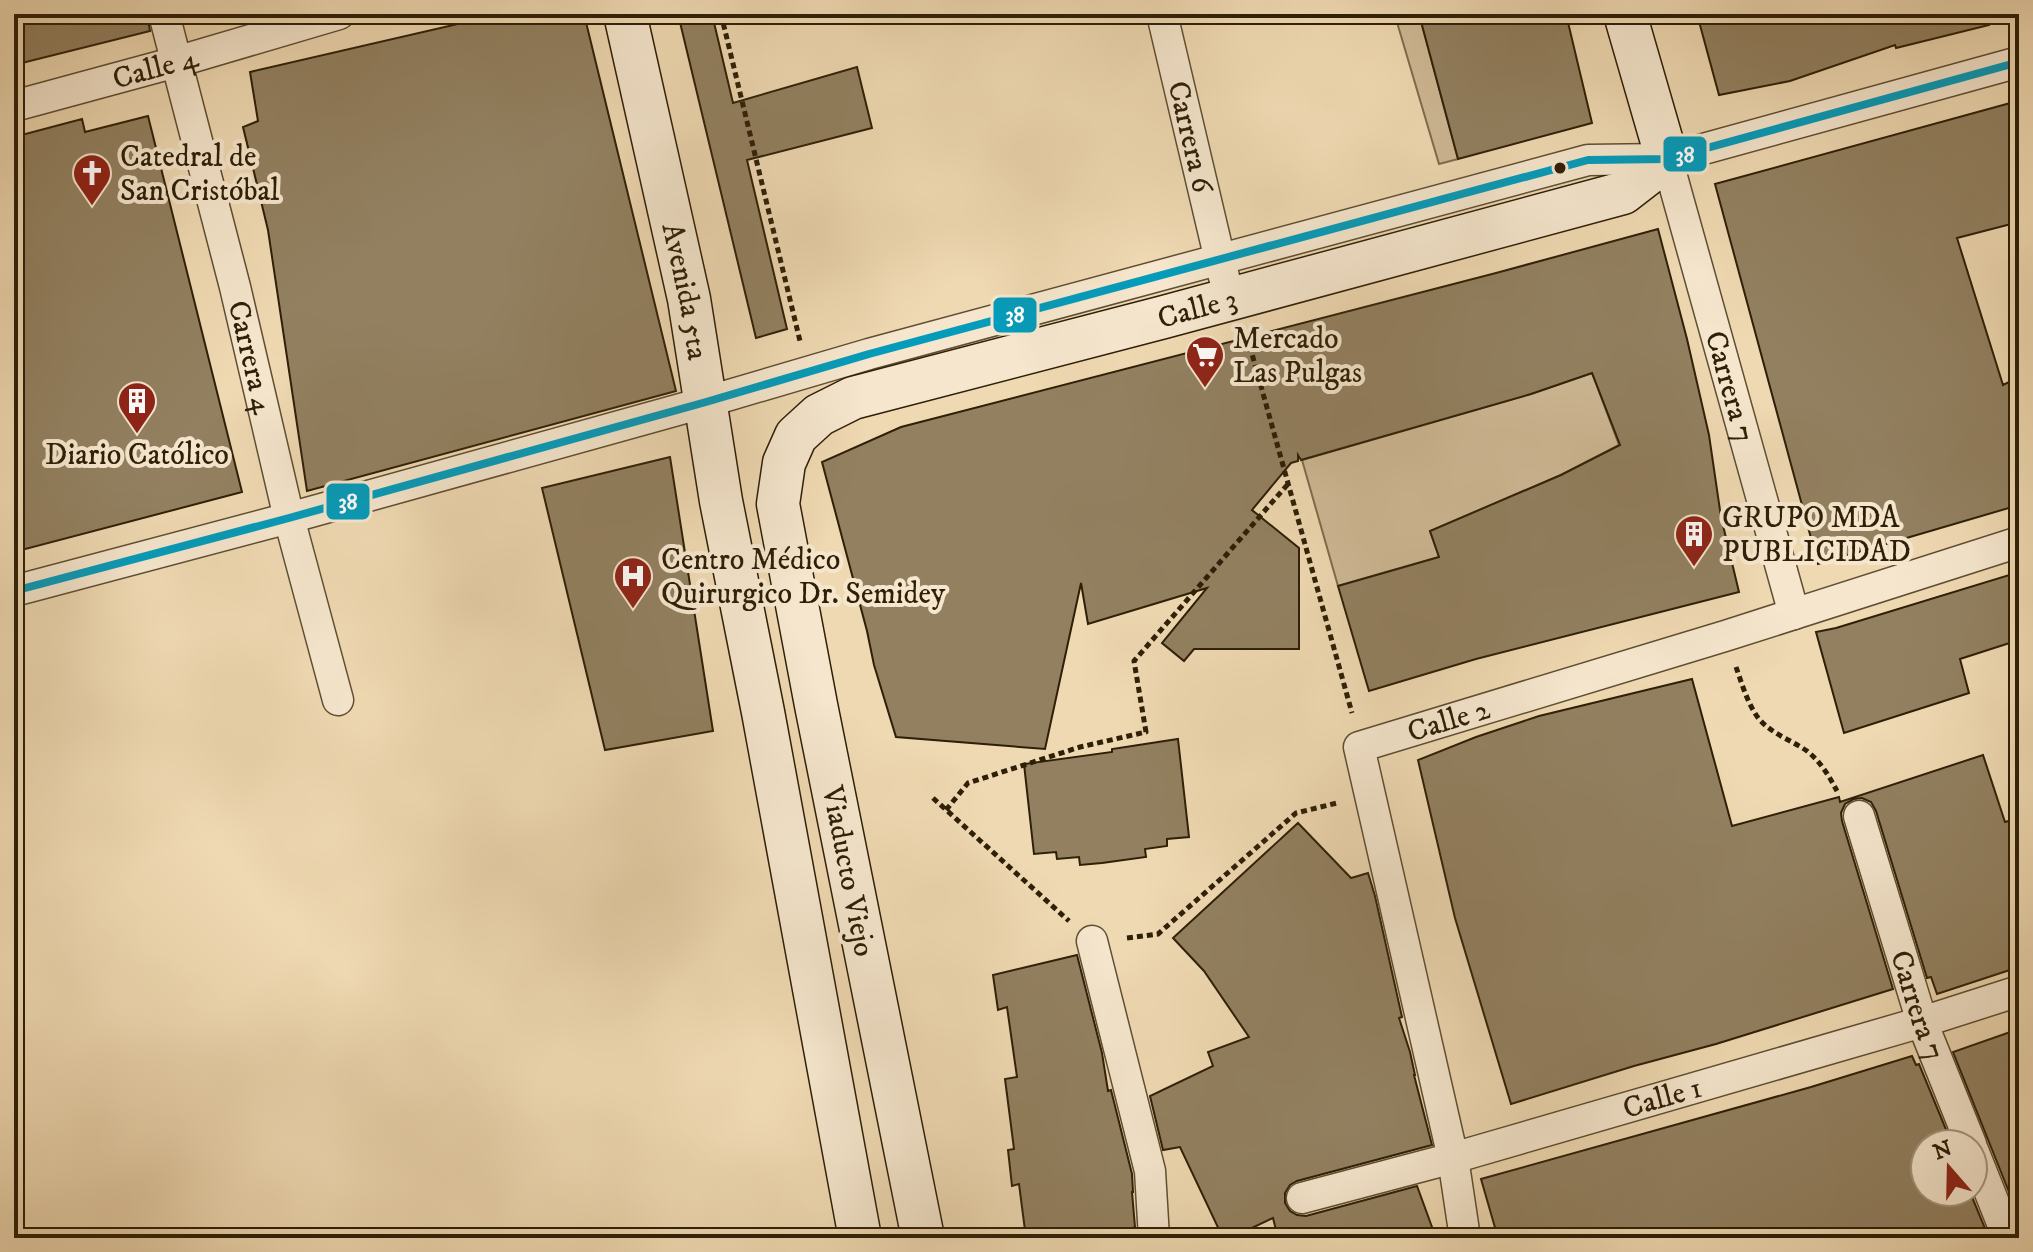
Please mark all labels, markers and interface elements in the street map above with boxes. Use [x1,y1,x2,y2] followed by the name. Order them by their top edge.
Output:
[109,39,203,98] street label: Calle 4
[1158,78,1221,198] street label: Carrera 6
[1662,135,1708,173] line badge: 38
[120,139,279,210] place label: Catedral de San Cristóbal
[1675,142,1695,169] text: 38
[71,152,113,207] church icon: Catedral de San Cristóbal
[1552,160,1568,176] unlabelled marker
[652,220,715,363] street label: Avenida 5ta
[1154,281,1241,338] street label: Calle 3
[992,296,1038,334] line badge: 38
[219,297,281,418] street label: Carrera 4
[1005,302,1025,329] text: 38
[1233,321,1362,392] place label: Mercado Las Pulgas
[1696,327,1762,446] street label: Carrera 7
[1184,334,1226,389] supermarket icon: Mercado Las Pulgas
[116,380,158,435] building icon: Diario Católico
[45,437,229,474] place label: Diario Católico
[325,482,371,521] line badge: 38
[338,489,358,516] text: 38
[1722,500,1911,571] place label: GRUPO MDA PUBLICIDAD
[1673,513,1715,568] building icon: GRUPO MDA PUBLICIDAD
[661,542,946,613] place label: Centro Médico Quirurgico Dr. Semidey
[612,555,654,610] hospital icon: Centro Médico Quirurgico Dr. Semidey
[1403,691,1495,751] street label: Calle 2
[813,782,882,960] street label: Viaducto Viejo
[1881,946,1952,1066] street label: Carrera 7
[1619,1070,1706,1128] street label: Calle 1
[1909,1128,1989,1208] north arrow
[1930,1135,1956,1166] text: N

